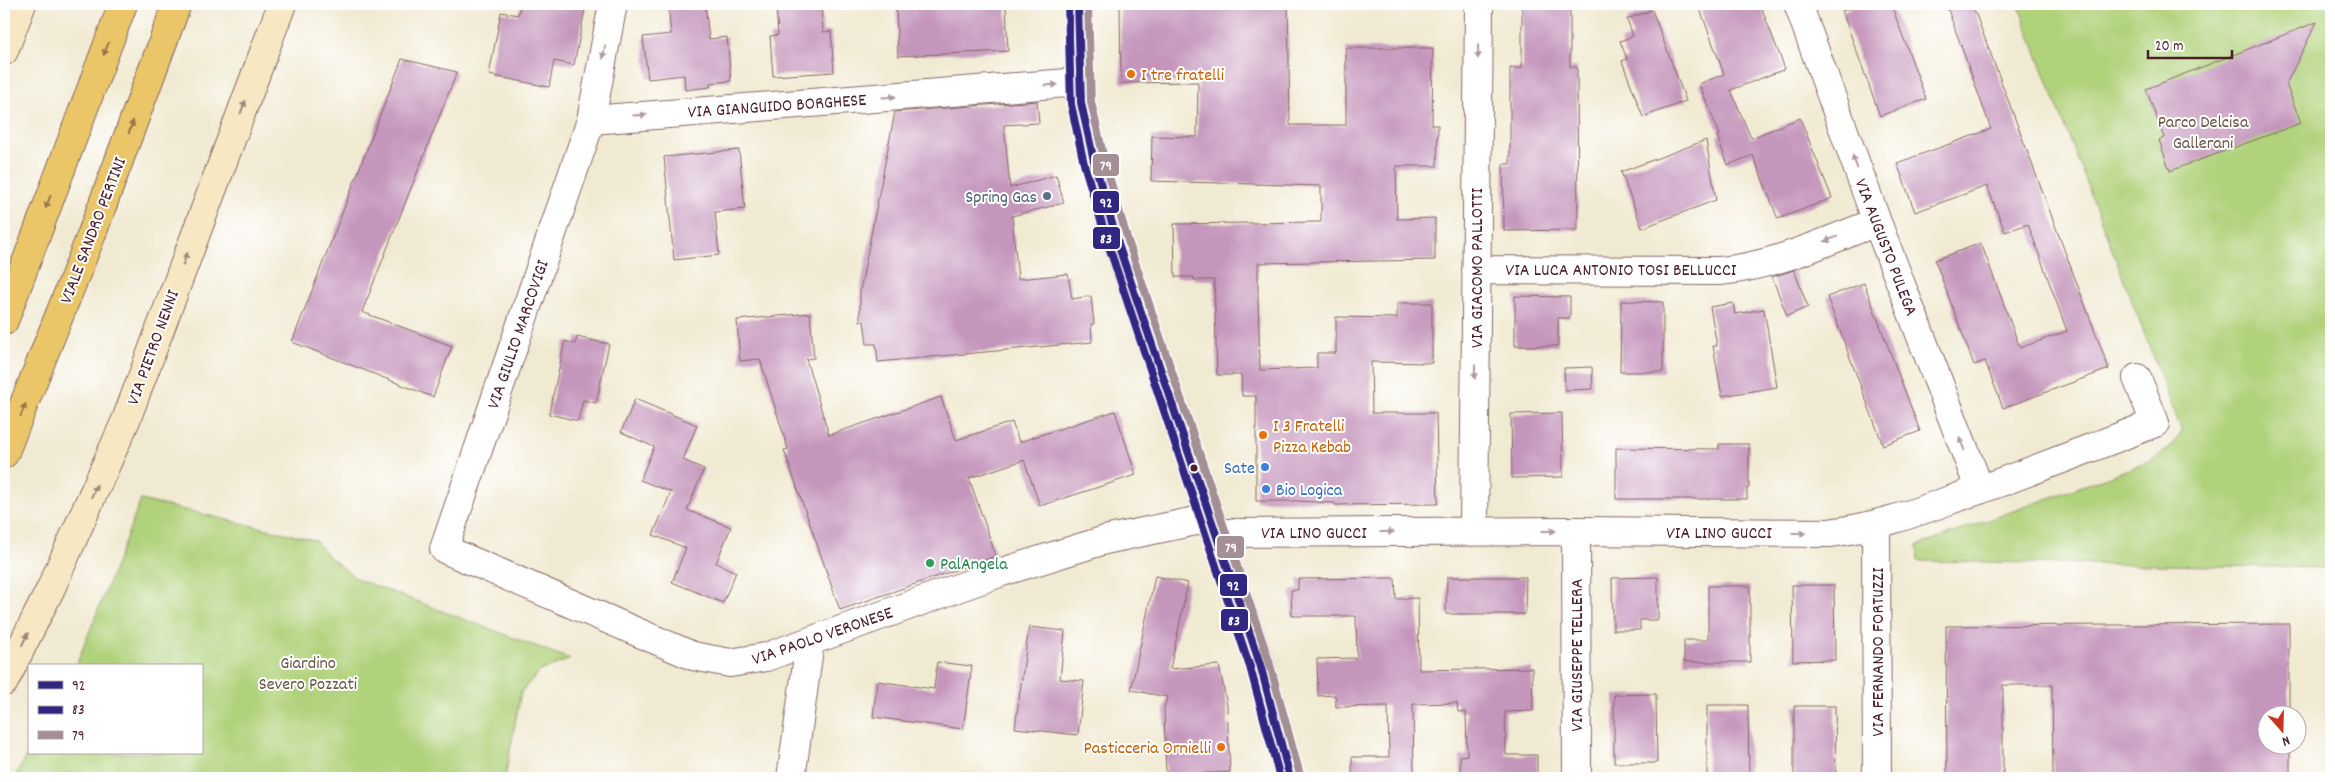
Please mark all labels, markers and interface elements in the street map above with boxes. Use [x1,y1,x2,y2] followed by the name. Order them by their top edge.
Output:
[2148,28,2231,60] scale bar
[2155,36,2183,58] text: 20 m
[101,42,109,57] one-way arrow
[599,44,607,60] one-way arrow
[1474,45,1482,61] one-way arrow
[1141,64,1224,89] place label: I tre fratelli
[1125,68,1137,80] marker: I tre fratelli
[1044,80,1060,88] one-way arrow
[687,89,867,126] street label: VIA GIANGUIDO BORGHESE
[882,92,898,100] one-way arrow
[239,99,247,114] one-way arrow
[632,111,648,119] one-way arrow
[2158,111,2249,157] park label: Parco Delcisa Gallerani
[127,119,135,134] one-way arrow
[1092,153,1120,177] line badge: 79
[55,154,134,308] street label: VIALE SANDRO PERTINI
[1851,154,1858,169] one-way arrow
[1100,157,1112,177] text: 79
[1847,176,1922,320] street label: VIA AUGUSTO PULEGA
[965,186,1037,211] place label: Spring Gas
[1466,188,1491,348] street label: VIA GIACOMO PALLOTTI
[1041,190,1053,202] marker: Spring Gas
[1092,190,1120,214] line badge: 92
[44,194,52,209] one-way arrow
[1100,194,1112,214] text: 92
[1092,226,1121,250] line badge: 83
[1100,230,1112,250] text: 83
[1824,236,1839,243] one-way arrow
[182,252,190,266] one-way arrow
[482,257,557,413] street label: VIA GIULIO MARCOVIGI
[1506,259,1737,284] street label: VIA LUCA ANTONIO TOSI BELLUCCI
[122,286,187,409] street label: VIA PIETRO NENNI
[1471,365,1479,381] one-way arrow
[20,402,27,417] one-way arrow
[1273,415,1351,461] place label: I 3 Fratelli Pizza Kebab
[1257,429,1269,441] marker: I 3 Fratelli Pizza Kebab
[1958,437,1966,452] one-way arrow
[1224,457,1255,482] place label: Sate
[1259,461,1271,473] marker: Sate
[1189,463,1199,473] unlabelled marker
[1276,479,1343,504] place label: Bio Logica
[1260,483,1272,495] marker: Bio Logica
[90,484,98,498] one-way arrow
[1261,522,1367,547] street label: VIA LINO GUCCI
[1666,522,1772,547] street label: VIA LINO GUCCI
[1541,527,1557,535] one-way arrow
[1379,528,1395,536] one-way arrow
[1791,529,1807,537] one-way arrow
[1216,535,1245,559] line badge: 79
[1225,539,1237,559] text: 79
[940,553,1008,578] place label: PalAngela
[924,557,936,569] marker: PalAngela
[1867,567,1892,736] street label: VIA FERNANDO FORTUZZI
[1219,573,1248,597] line badge: 92
[1227,577,1239,597] text: 92
[1566,578,1591,732] street label: VIA GIUSEPPE TELLERA
[749,602,897,673] street label: VIA PAOLO VERONESE
[1220,608,1249,632] line badge: 83
[1228,612,1240,632] text: 83
[22,632,30,646] one-way arrow
[259,652,357,698] park label: Giardino Severo Pozzati
[28,664,202,754] legend
[72,676,85,698] text: 92
[72,700,85,722] text: 83
[2258,704,2308,754] north arrow
[72,726,85,748] text: 79
[2279,730,2292,751] text: N
[1084,737,1211,762] place label: Pasticceria Ornielli
[1215,741,1227,753] marker: Pasticceria Ornielli

